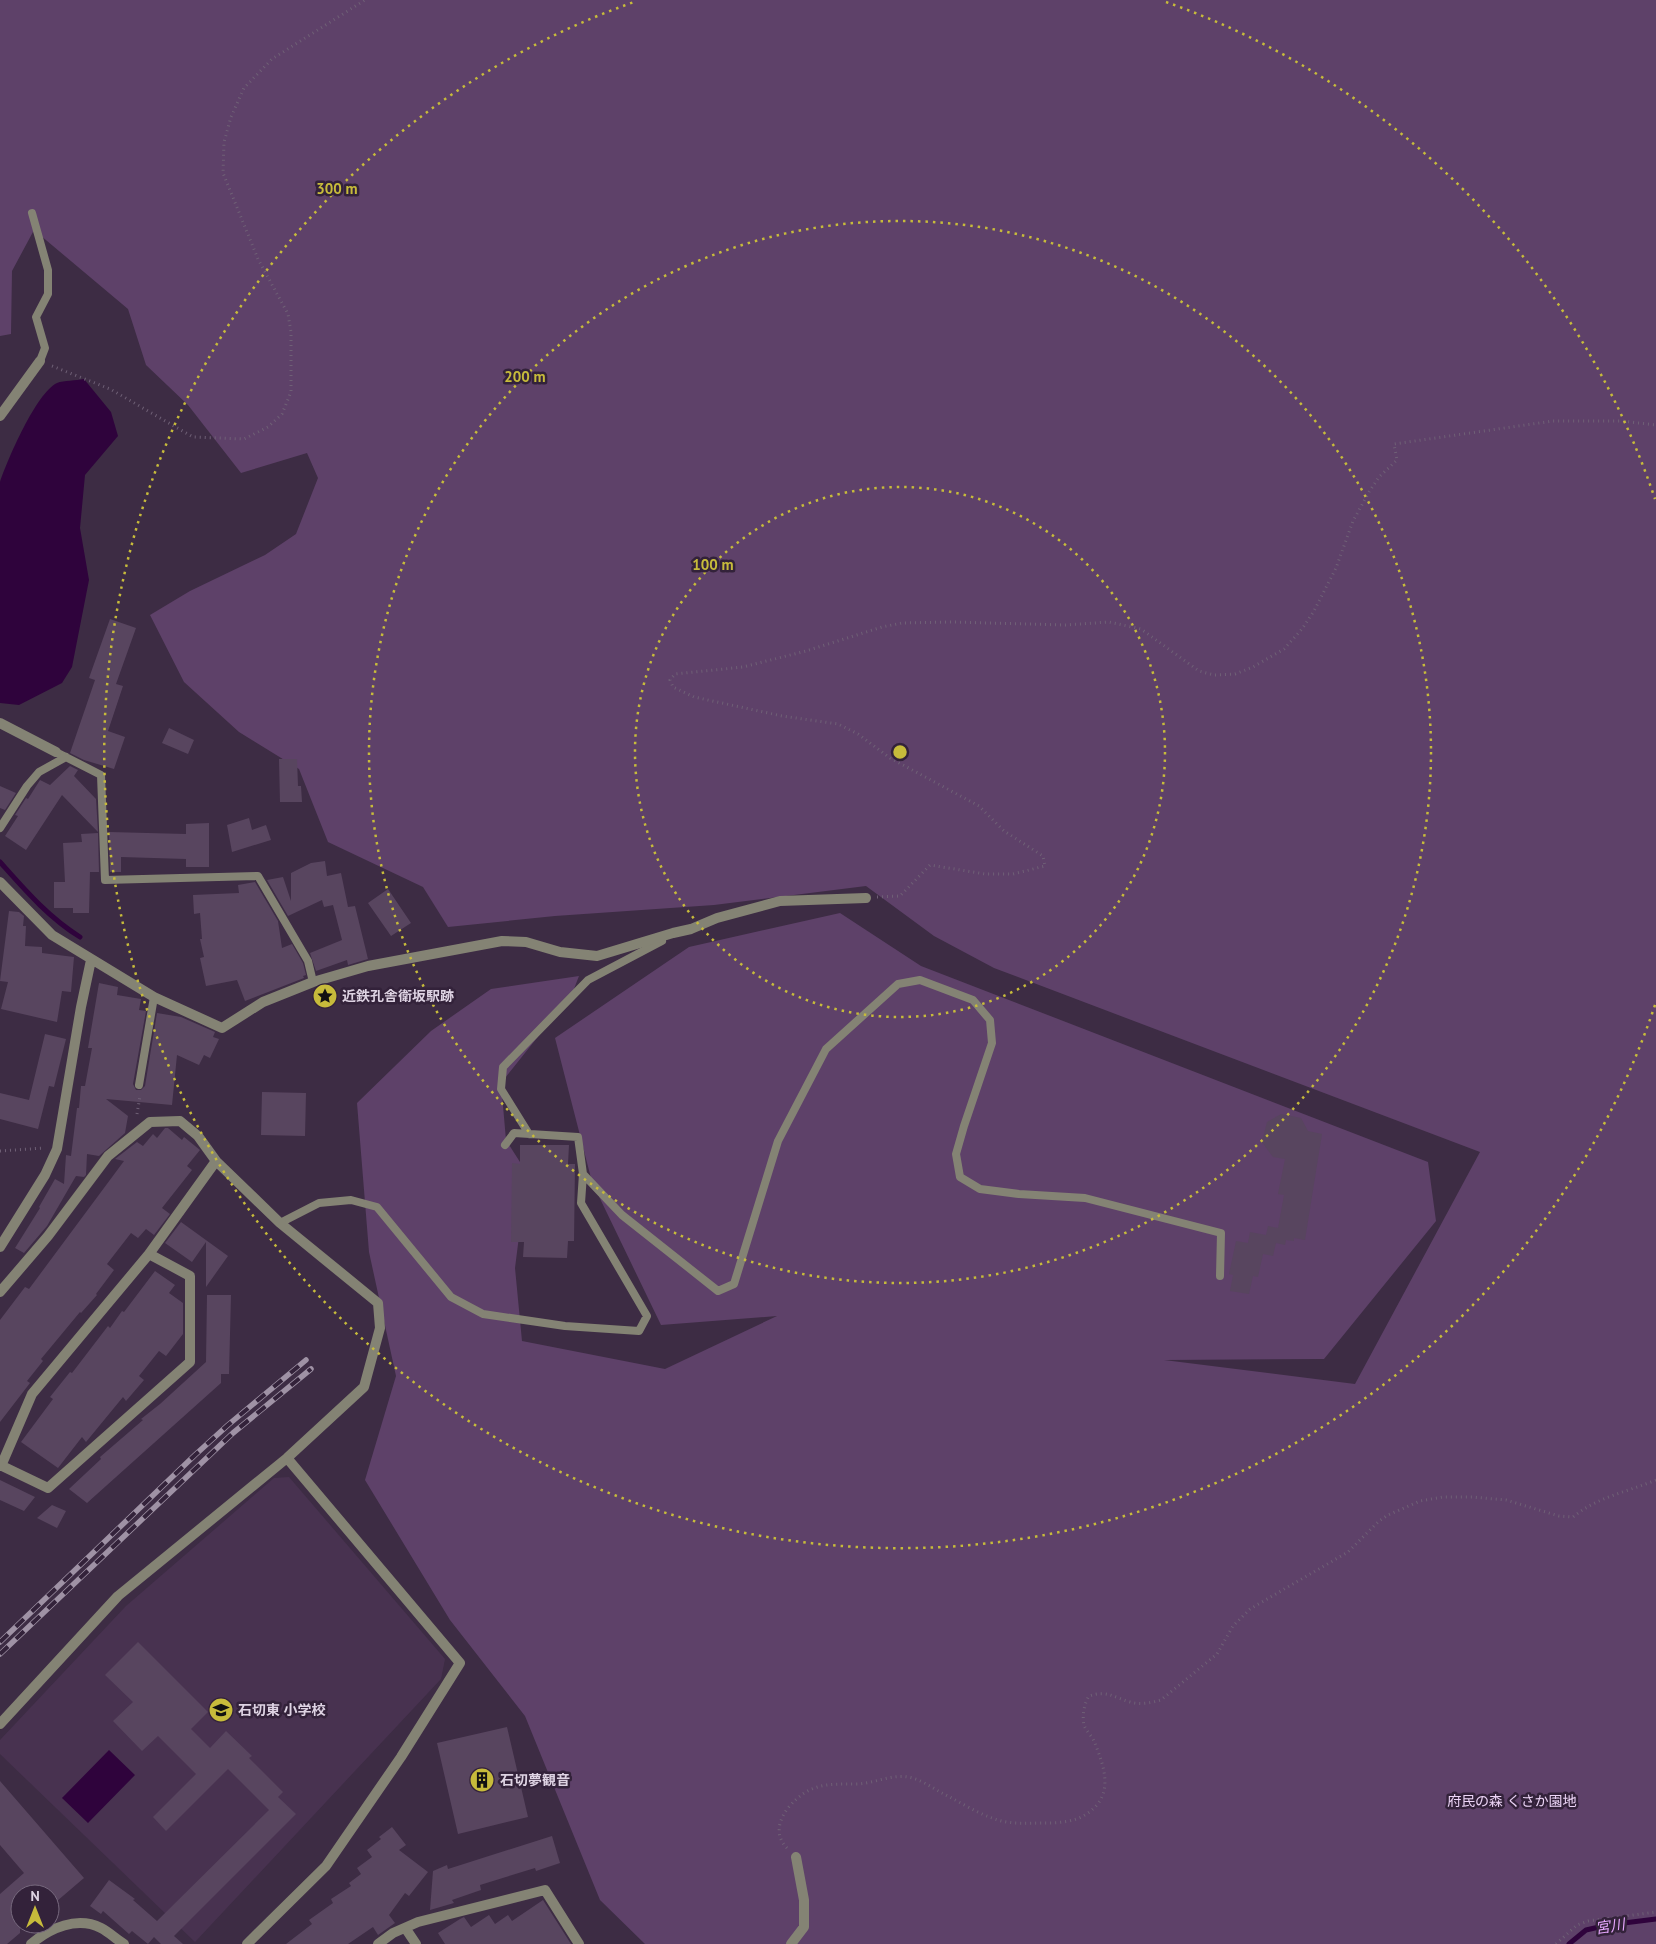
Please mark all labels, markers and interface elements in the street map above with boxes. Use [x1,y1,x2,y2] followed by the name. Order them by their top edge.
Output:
[316,179,358,198] text: 300 m
[504,367,546,386] text: 200 m
[692,555,734,574] text: 100 m
[891,743,909,761] centre of rings
[312,983,338,1009] place icon: 近鉄孔舎衛坂駅跡
[342,987,454,1005] place label: 近鉄孔舎衛坂駅跡
[208,1697,234,1723] school or university icon: 石切東 小学校
[238,1701,326,1719] place label: 石切東 小学校
[469,1767,495,1793] building icon: 石切夢観音
[500,1771,570,1789] place label: 石切夢観音
[1447,1792,1577,1810] park label: 府民の森 くさか園地
[10,1884,60,1934] north arrow
[30,1887,40,1905] text: N
[1594,1914,1628,1938] water label: 宮川

